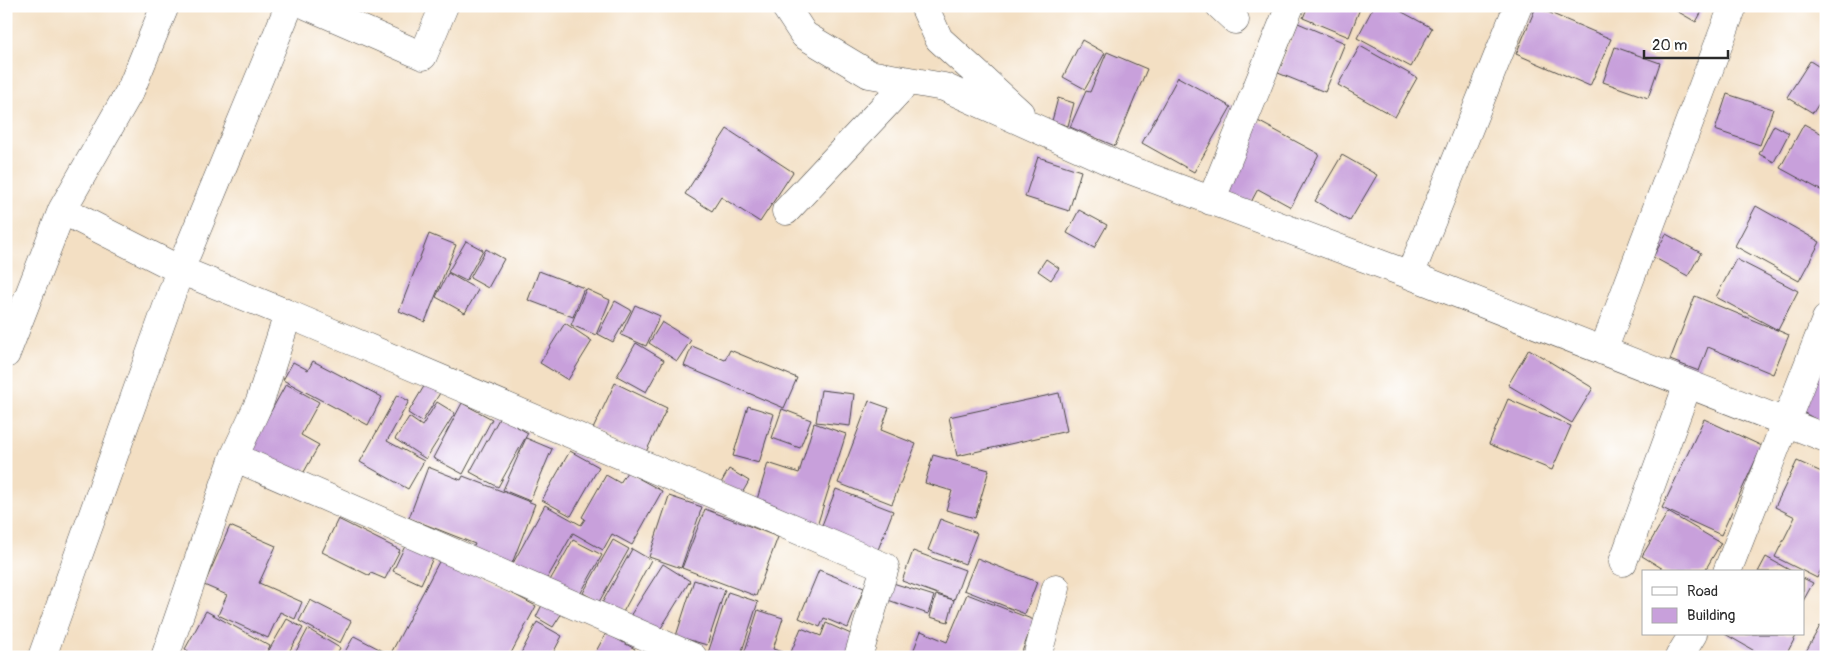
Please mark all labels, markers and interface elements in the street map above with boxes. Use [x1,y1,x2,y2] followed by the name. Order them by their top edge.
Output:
[1644,28,1728,60] scale bar
[1652,36,1687,55] text: 20 m
[1642,570,1804,636] legend
[1687,582,1718,601] text: Road
[1687,606,1735,625] text: Building

